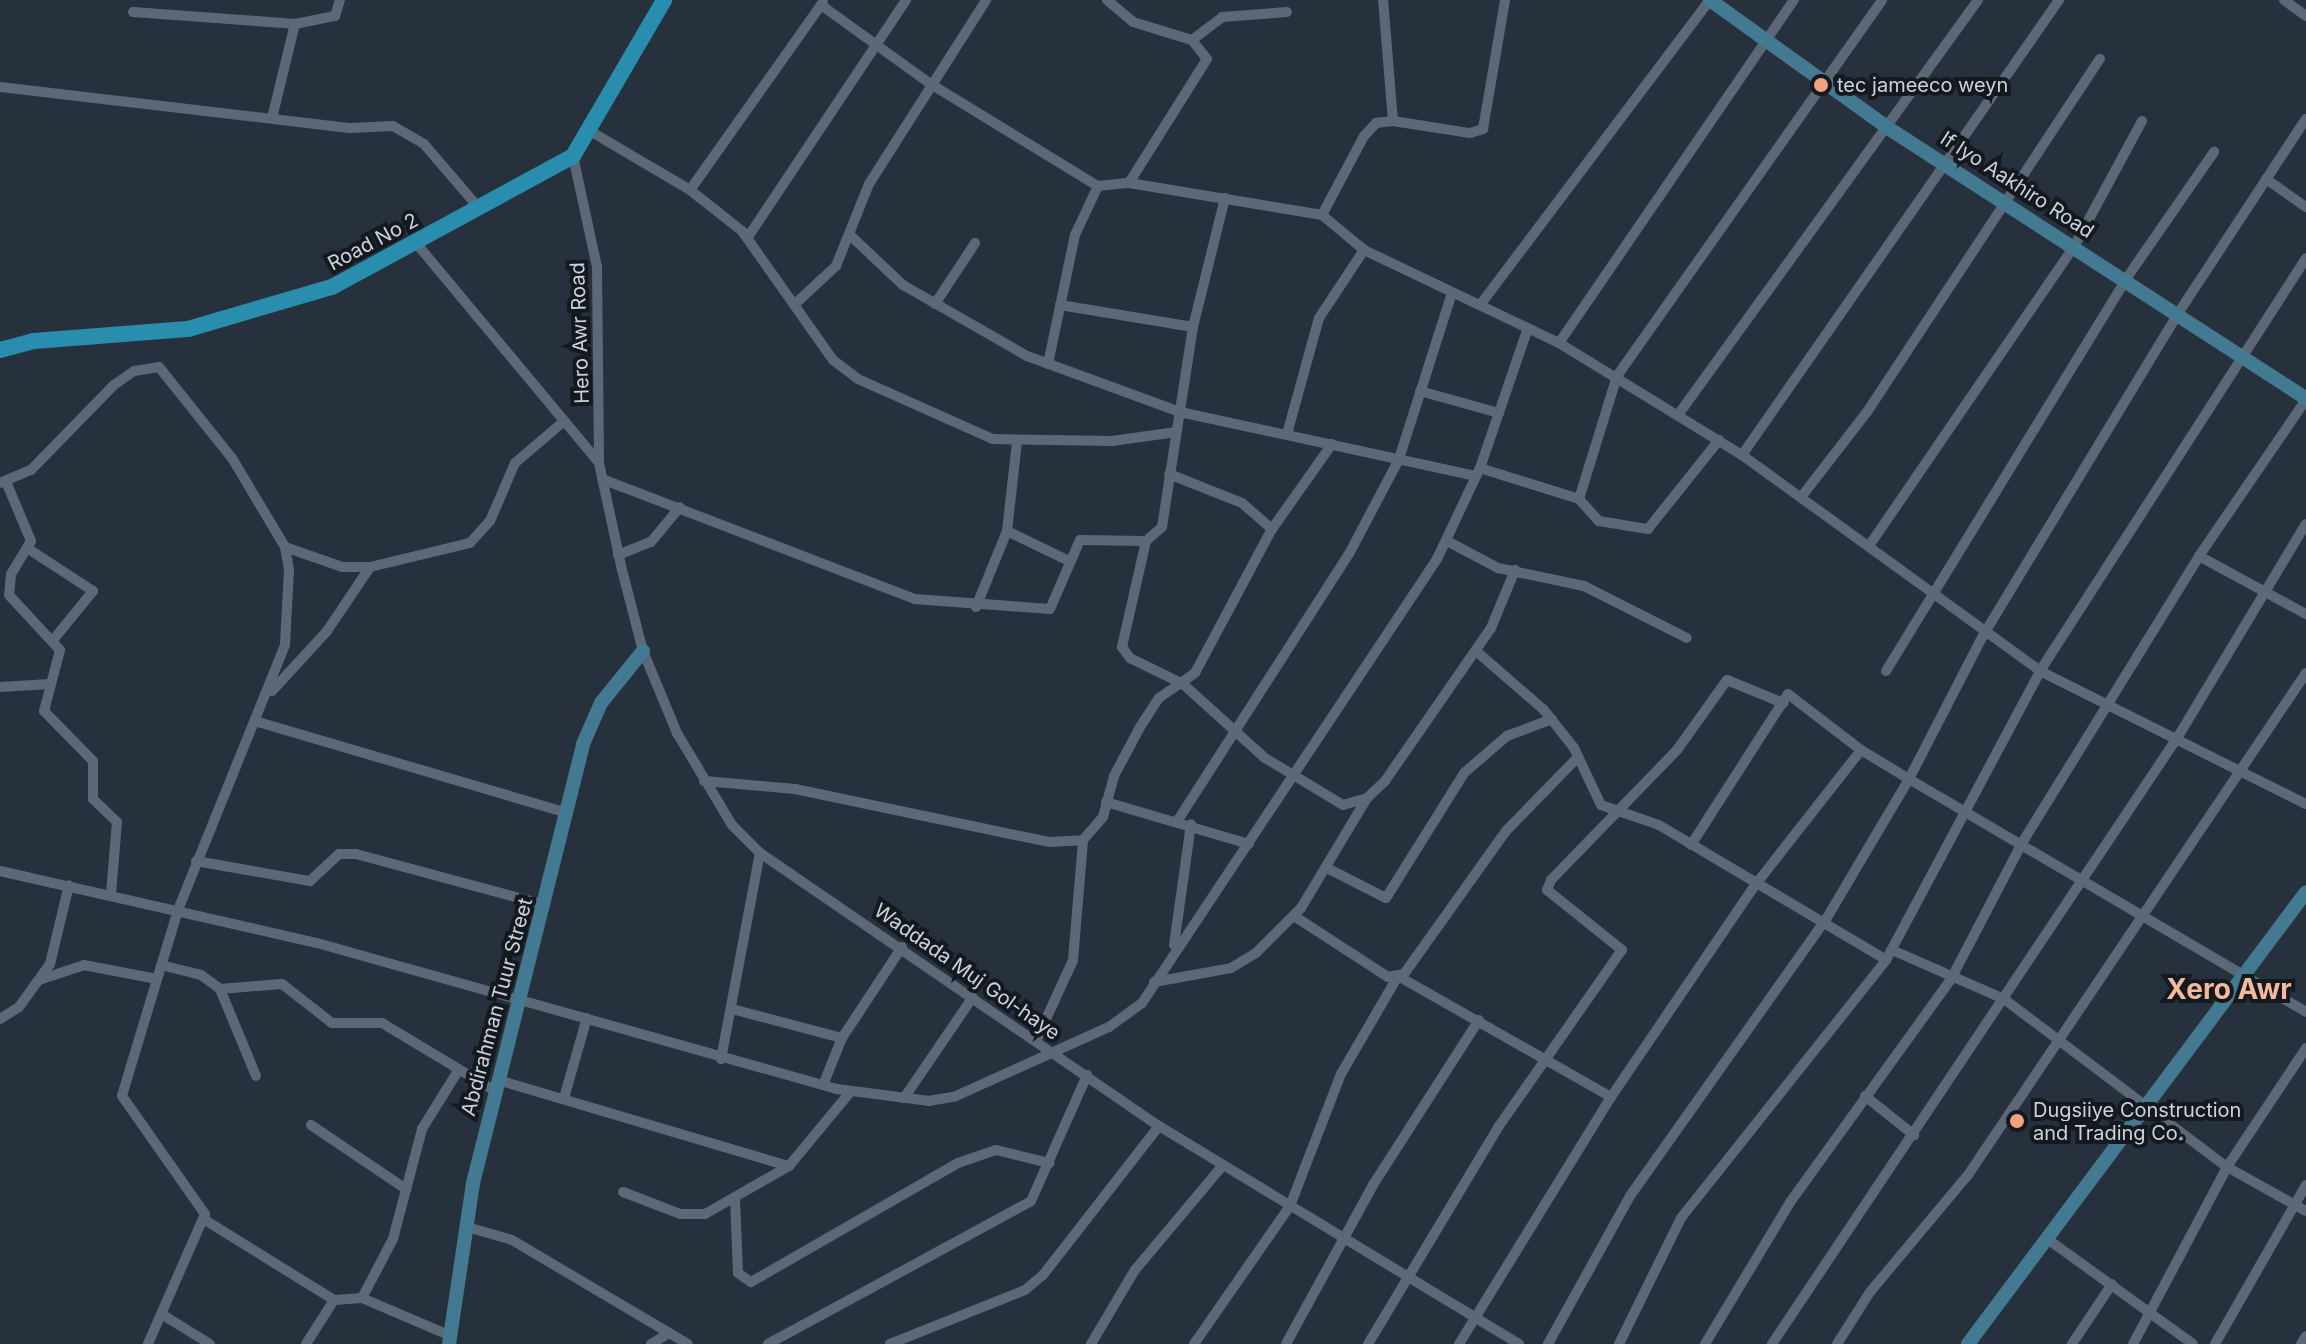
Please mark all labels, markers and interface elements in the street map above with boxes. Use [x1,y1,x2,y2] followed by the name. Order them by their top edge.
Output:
[1837,73,2008,97] place label: tec jameeco weyn
[1812,76,1830,94] marker: tec jameeco weyn
[1936,126,2098,244] street label: If Iyo Aakhiro Road
[324,208,422,276] street label: Road No 2
[566,262,594,404] street label: Hero Awr Road
[456,895,538,1119] street label: Abdirahman Tuur Street
[869,899,1065,1045] street label: Waddada Muj Gol-haye
[2166,972,2292,1006] district label: Xero Awr
[2033,1098,2241,1145] place label: Dugsiiye Construction and Trading Co.
[2008,1112,2026,1130] marker: Dugsiiye Construction and Trading Co.

